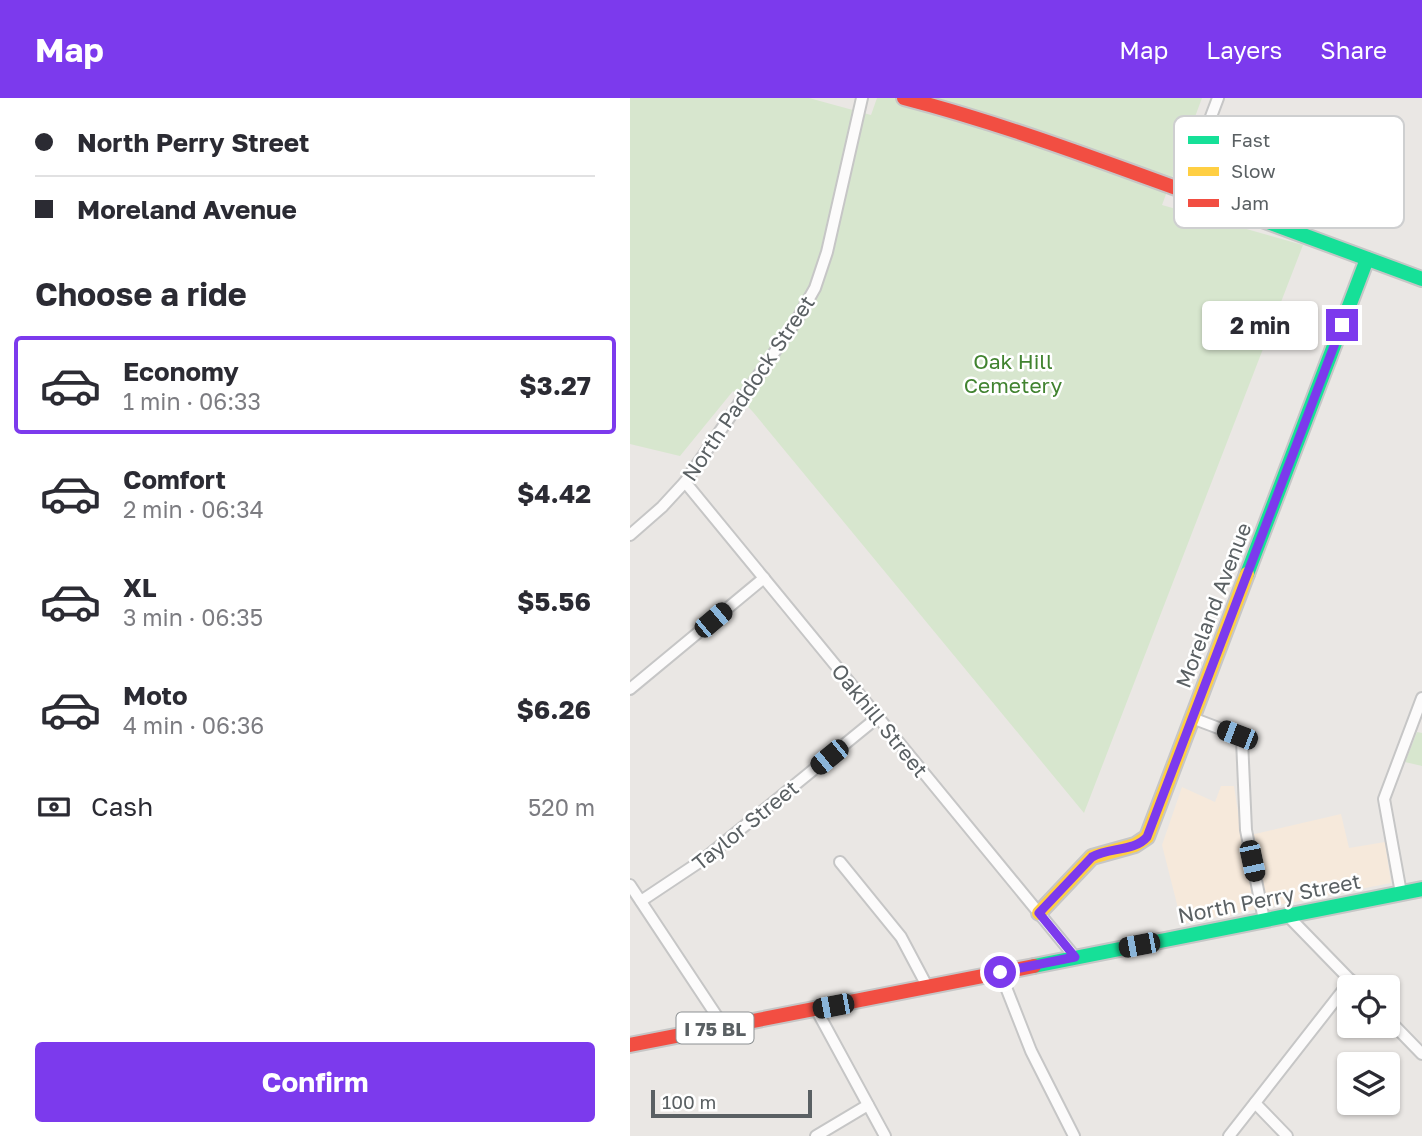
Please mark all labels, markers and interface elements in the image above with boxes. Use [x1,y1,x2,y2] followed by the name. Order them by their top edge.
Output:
[35,30,104,69] text: Map
[1119,35,1168,64] text: Map
[1206,35,1282,64] text: Layers
[1320,35,1387,64] text: Share
[1174,116,1404,228] legend
[77,127,309,158] text: North Perry Street
[1231,128,1270,151] text: Fast
[1231,159,1276,182] text: Slow
[1231,191,1269,214] text: Jam
[77,194,297,225] text: Moreland Avenue
[35,275,247,313] text: Choose a ride
[676,290,820,486] street label: North Paddock Street
[1202,300,1318,350] callout: 2 min
[1326,309,1358,341] route end
[1230,311,1290,339] text: 2 min
[964,348,1062,398] park label: Oak Hill Cemetery
[39,354,102,417] icon: car
[123,356,239,387] text: Economy
[519,370,591,401] text: $3.27
[123,387,261,415] text: 1 min · 06:33
[39,462,102,525] icon: car
[123,464,226,495] text: Comfort
[517,478,591,509] text: $4.42
[123,495,264,523] text: 2 min · 06:34
[1170,519,1256,691] street label: Moreland Avenue
[39,570,102,633] icon: car
[123,572,157,603] text: XL
[517,586,591,617] text: $5.56
[691,598,736,642] car
[123,603,263,631] text: 3 min · 06:35
[826,658,934,782] street label: Oakhill Street
[39,678,102,741] icon: car
[123,680,188,711] text: Moto
[516,694,591,725] text: $6.26
[123,711,264,739] text: 4 min · 06:36
[1214,718,1261,752] car
[807,736,852,778] car
[687,774,803,876] street label: Taylor Street
[35,788,73,826] icon: cash
[91,791,153,822] text: Cash
[528,793,595,821] text: 520 m
[1238,838,1267,884] car
[1175,868,1363,928] street label: North Perry Street
[1117,931,1162,959] car
[984,956,1016,988] route start
[1337,975,1400,1115] map controls
[1337,975,1400,1038] button: locate
[811,992,856,1020] car
[676,1012,754,1044] road number: I 75 BL
[35,1042,595,1122] button: Confirm
[1337,1052,1400,1115] button: layers
[651,1087,812,1119] scale bar
[662,1090,716,1113] text: 100 m

